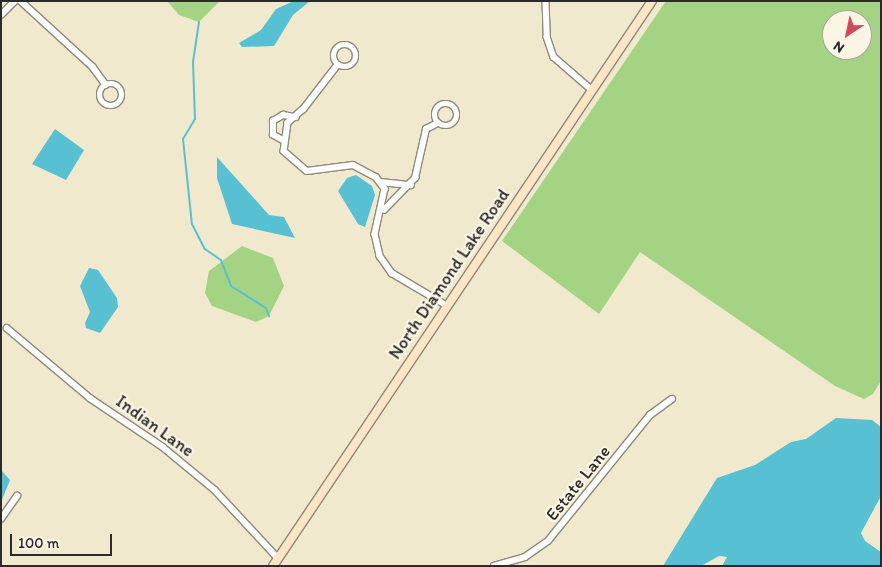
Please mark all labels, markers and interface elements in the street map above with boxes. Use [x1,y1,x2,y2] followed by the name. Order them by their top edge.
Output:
[822,10,872,60] north arrow
[830,37,848,57] text: N
[384,185,514,363] street label: North Diamond Lake Road
[112,390,198,462] street label: Indian Lane
[541,441,615,525] street label: Estate Lane
[12,524,115,556] scale bar
[18,534,59,552] text: 100 m

